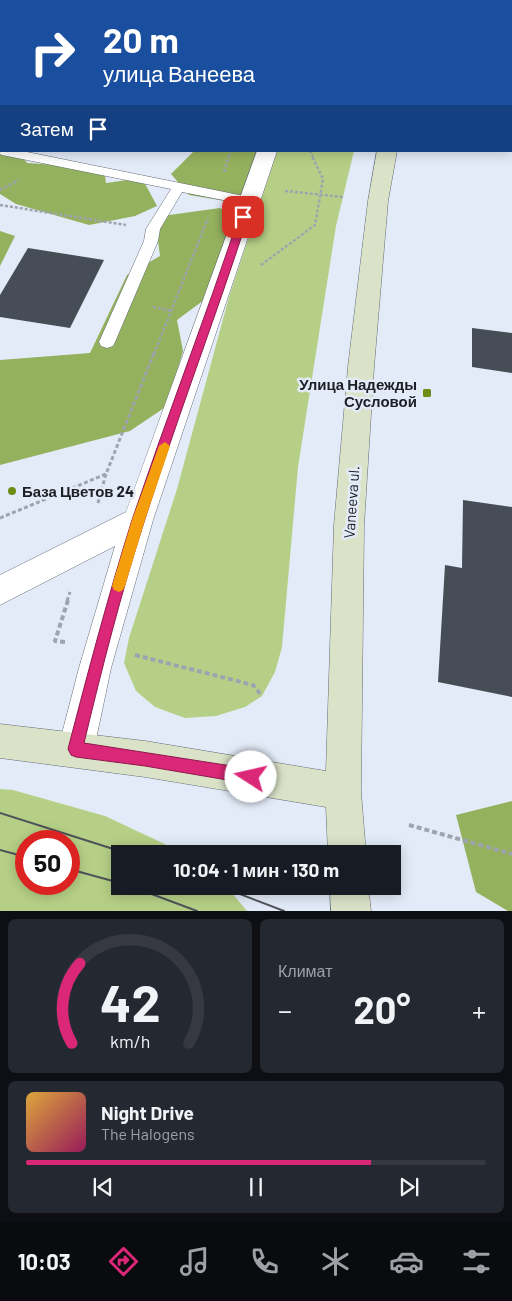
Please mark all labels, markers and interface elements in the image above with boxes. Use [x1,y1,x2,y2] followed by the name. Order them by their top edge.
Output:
[103,18,179,60] text: 20 m
[20,20,85,85] icon: right
[103,60,255,86] text: улица Ванеева
[84,115,112,143] icon: arrive
[20,117,74,140] text: Затем
[222,196,264,238] pin
[229,203,257,231] icon: arrive
[299,375,417,410] place label: Улица Надежды Сусловой
[421,387,433,399] marker: Улица Надежды Сусловой
[339,465,363,539] street label: Vaneeva ul.
[22,482,134,500] place label: База Цветов 24
[6,485,18,497] marker: База Цветов 24
[224,750,276,802] position arrow
[15,830,80,895] speed limit sign: 50
[173,858,339,881] text: 10:04 · 1 мин · 130 m
[278,961,332,980] text: Климат
[100,970,160,1032] text: 42
[353,986,411,1032] text: 20°
[278,993,292,1027] text: −
[472,993,486,1027] text: +
[110,1030,150,1052] text: km/h
[101,1101,194,1124] text: Night Drive
[101,1124,195,1143] text: The Halogens
[89,1173,117,1201] icon: previous
[242,1173,270,1201] icon: pause
[395,1173,423,1201] icon: next
[106,1244,141,1279] icon: directions
[177,1244,212,1279] icon: music
[247,1244,282,1279] icon: phone
[318,1244,353,1279] icon: climate
[389,1244,424,1279] icon: car
[459,1244,494,1279] icon: filters
[18,1248,71,1274] text: 10:03

